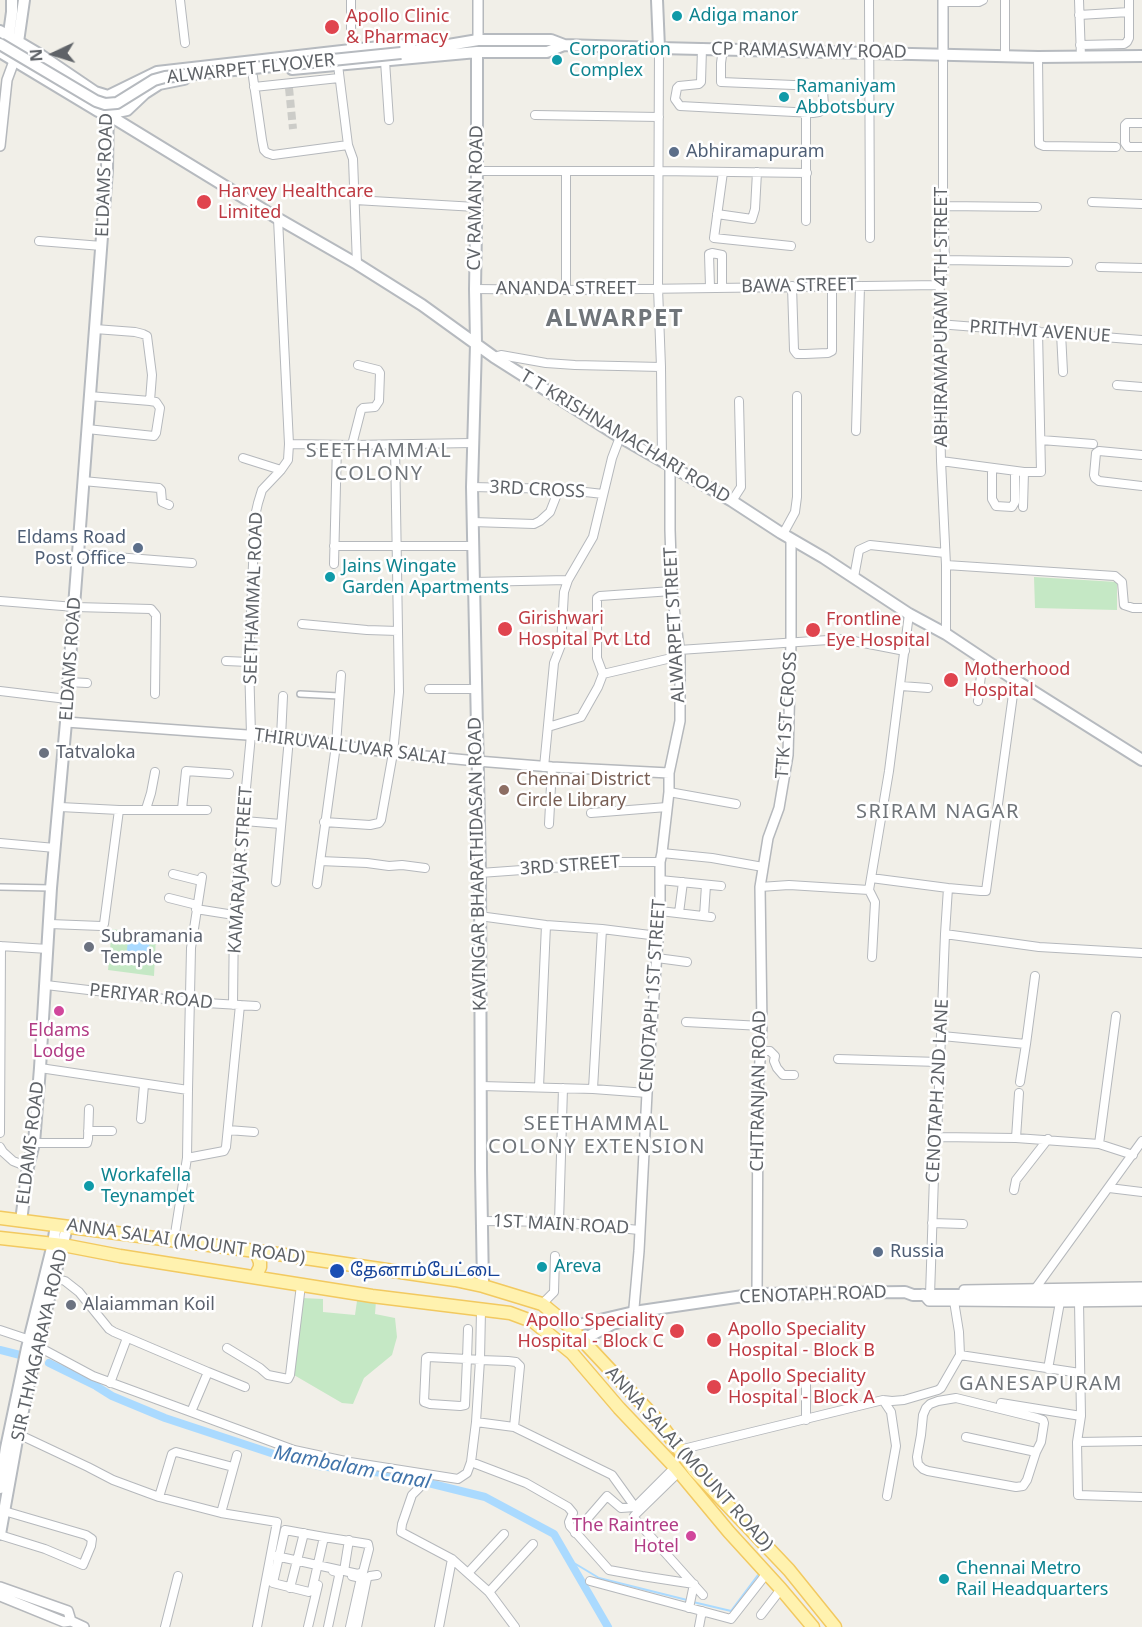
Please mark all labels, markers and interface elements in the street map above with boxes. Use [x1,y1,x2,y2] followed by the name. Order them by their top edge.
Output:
[689,5,798,27] place label: Adiga manor
[346,6,449,48] place label: Apollo Clinic & Pharmacy
[670,9,684,23] marker: Adiga manor
[323,18,341,36] marker: Apollo Clinic & Pharmacy
[24,24,84,84] north arrow
[711,38,907,64] street label: CP RAMASWAMY ROAD
[569,39,671,82] place label: Corporation Complex
[25,48,47,63] text: N
[166,49,336,89] street label: ALWARPET FLYOVER
[550,53,564,67] marker: Corporation Complex
[796,76,896,118] place label: Ramaniyam Abbotsbury
[777,90,791,104] marker: Ramaniyam Abbotsbury
[92,113,118,237] street label: ELDAMS ROAD
[464,125,488,271] street label: CV RAMAN ROAD
[686,141,825,163] place label: Abhiramapuram
[667,145,681,159] marker: Abhiramapuram
[218,181,373,224] place label: Harvey Healthcare Limited
[931,187,953,447] street label: ABHIRAMAPURAM 4TH STREET
[195,193,213,211] marker: Harvey Healthcare Limited
[741,274,857,298] street label: BAWA STREET
[496,278,636,300] street label: ANANDA STREET
[546,305,684,333] district label: ALWARPET
[969,316,1111,348] street label: PRITHVI AVENUE
[516,366,734,508] street label: T T KRISHNAMACHARI ROAD
[306,439,452,486] district label: SEETHAMMAL COLONY
[489,477,585,503] street label: 3RD CROSS
[240,511,268,685] street label: SEETHAMMAL ROAD
[17,527,126,570] place label: Eldams Road Post Office
[131,541,145,555] marker: Eldams Road Post Office
[660,547,690,703] street label: ALWARPET STREET
[342,556,509,598] place label: Jains Wingate Garden Apartments
[323,570,337,584] marker: Jains Wingate Garden Apartments
[56,596,86,722] street label: ELDAMS ROAD
[518,608,651,650] place label: Girishwari Hospital Pvt Ltd
[826,609,930,652] place label: Frontline Eye Hospital
[496,620,514,638] marker: Girishwari Hospital Pvt Ltd
[804,621,822,639] marker: Frontline Eye Hospital
[772,651,802,779] street label: TTK 1ST CROSS
[964,659,1070,702] place label: Motherhood Hospital
[942,671,960,689] marker: Motherhood Hospital
[465,717,491,1011] street label: KAVINGAR BHARATHIDASAN ROAD
[253,725,447,769] street label: THIRUVALLUVAR SALAI
[56,742,136,764] place label: Tatvaloka
[37,746,51,760] marker: Tatvaloka
[516,769,650,812] place label: Chennai District Circle Library
[497,783,511,797] marker: Chennai District Circle Library
[224,786,258,954] street label: KAMARAJAR STREET
[856,800,1020,824] district label: SRIRAM NAGAR
[519,852,621,880] street label: 3RD STREET
[635,899,671,1093] street label: CENOTAPH 1ST STREET
[101,926,203,968] place label: Subramania Temple
[82,940,96,954] marker: Subramania Temple
[88,980,214,1014] street label: PERIYAR ROAD
[922,998,954,1184] street label: CENOTAPH 2ND LANE
[52,1004,66,1018] marker: Eldams Lodge
[747,1010,771,1172] street label: CHITRANJAN ROAD
[28,1020,90,1062] place label: Eldams Lodge
[13,1080,49,1206] street label: ELDAMS ROAD
[488,1112,706,1159] district label: SEETHAMMAL COLONY EXTENSION
[101,1165,194,1208] place label: Workafella Teynampet
[82,1179,96,1193] marker: Workafella Teynampet
[492,1211,630,1239] street label: 1ST MAIN ROAD
[65,1215,307,1269] street label: ANNA SALAI (MOUNT ROAD)
[890,1241,944,1263] place label: Russia
[871,1245,885,1259] marker: Russia
[7,1247,73,1443] street label: SIR THYAGARAYA ROAD
[554,1256,602,1278] place label: Areva
[350,1260,500,1282] place label: தேனாம்பேட்டை
[535,1260,549,1274] marker: Areva
[328,1262,346,1280] marker: தேனாம்பேட்டை
[739,1282,887,1308] street label: CENOTAPH ROAD
[83,1294,215,1316] place label: Alaiamman Koil
[64,1298,78,1312] marker: Alaiamman Koil
[517,1310,664,1352] place label: Apollo Speciality Hospital - Block C
[728,1319,875,1362] place label: Apollo Speciality Hospital - Block B
[668,1322,686,1340] marker: Apollo Speciality Hospital - Block C
[705,1331,723,1349] marker: Apollo Speciality Hospital - Block B
[601,1362,777,1556] street label: ANNA SALAI (MOUNT ROAD)
[728,1366,875,1408] place label: Apollo Speciality Hospital - Block A
[959,1372,1123,1396] district label: GANESAPURAM
[705,1378,723,1396] marker: Apollo Speciality Hospital - Block A
[272,1441,432,1495] water label: Mambalam Canal
[572,1515,679,1558] place label: The Raintree Hotel
[684,1529,698,1543] marker: The Raintree Hotel
[956,1558,1108,1600] place label: Chennai Metro Rail Headquarters
[937,1572,951,1586] marker: Chennai Metro Rail Headquarters

